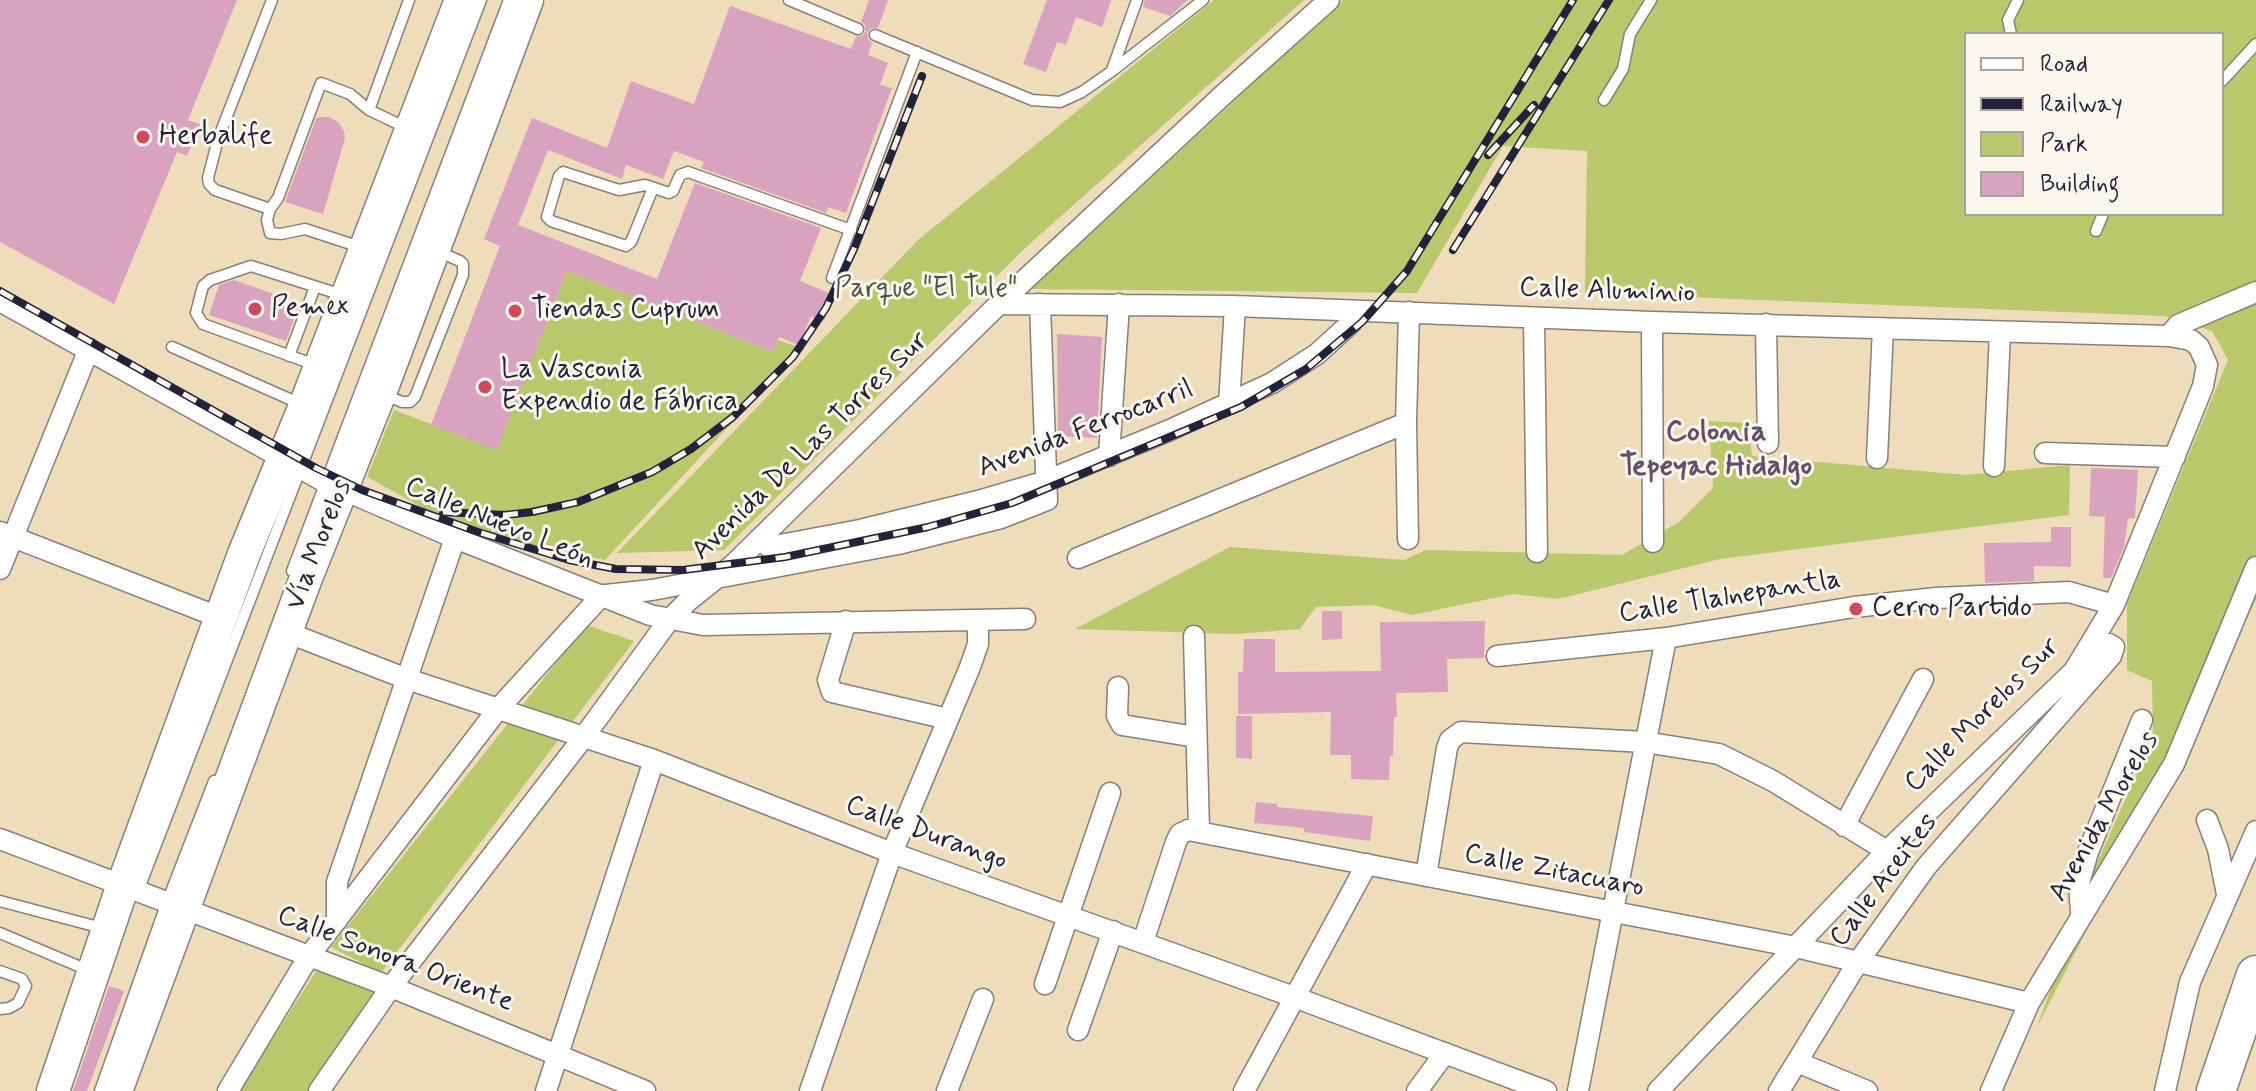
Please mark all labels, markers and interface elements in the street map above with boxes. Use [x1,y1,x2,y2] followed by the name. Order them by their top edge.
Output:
[1964,32,2224,216] legend
[2040,49,2088,80] text: Road
[2040,89,2123,120] text: Railway
[159,120,272,154] place label: Herbalife
[134,128,152,146] marker: Herbalife
[2040,129,2088,160] text: Park
[2040,169,2120,200] text: Building
[1519,272,1695,312] street label: Calle Aluminio
[835,273,1017,307] park label: Parque "El Tule"
[271,292,348,326] place label: Pemex
[531,294,719,328] place label: Tiendas Cuprum
[246,300,264,318] marker: Pemex
[506,302,524,320] marker: Tiendas Cuprum
[686,325,936,569] street label: Avenida De Las Torres Sur
[501,354,738,420] place label: La Vasconia Expendio de Fábrica
[974,374,1198,486] street label: Avenida Ferrocarril
[476,378,494,396] marker: La Vasconia Expendio de Fábrica
[1620,416,1812,486] district label: Colonia Tepeyac Hidalgo
[400,471,598,577] street label: Calle Nuevo León
[280,475,360,615] street label: Vía Morelos
[1617,564,1843,632] street label: Calle Tlalnepantla
[1872,592,2032,626] place label: Cerro Partido
[1847,600,1865,618] marker: Cerro Partido
[1899,632,2067,800] street label: Calle Morelos Sur
[2043,726,2167,908] street label: Avenida Morelos
[841,789,1011,879] street label: Calle Durango
[1824,807,1946,955] street label: Calle Aceites
[1461,838,1647,906] street label: Calle Zitacuaro
[272,899,518,1021] street label: Calle Sonora Oriente

